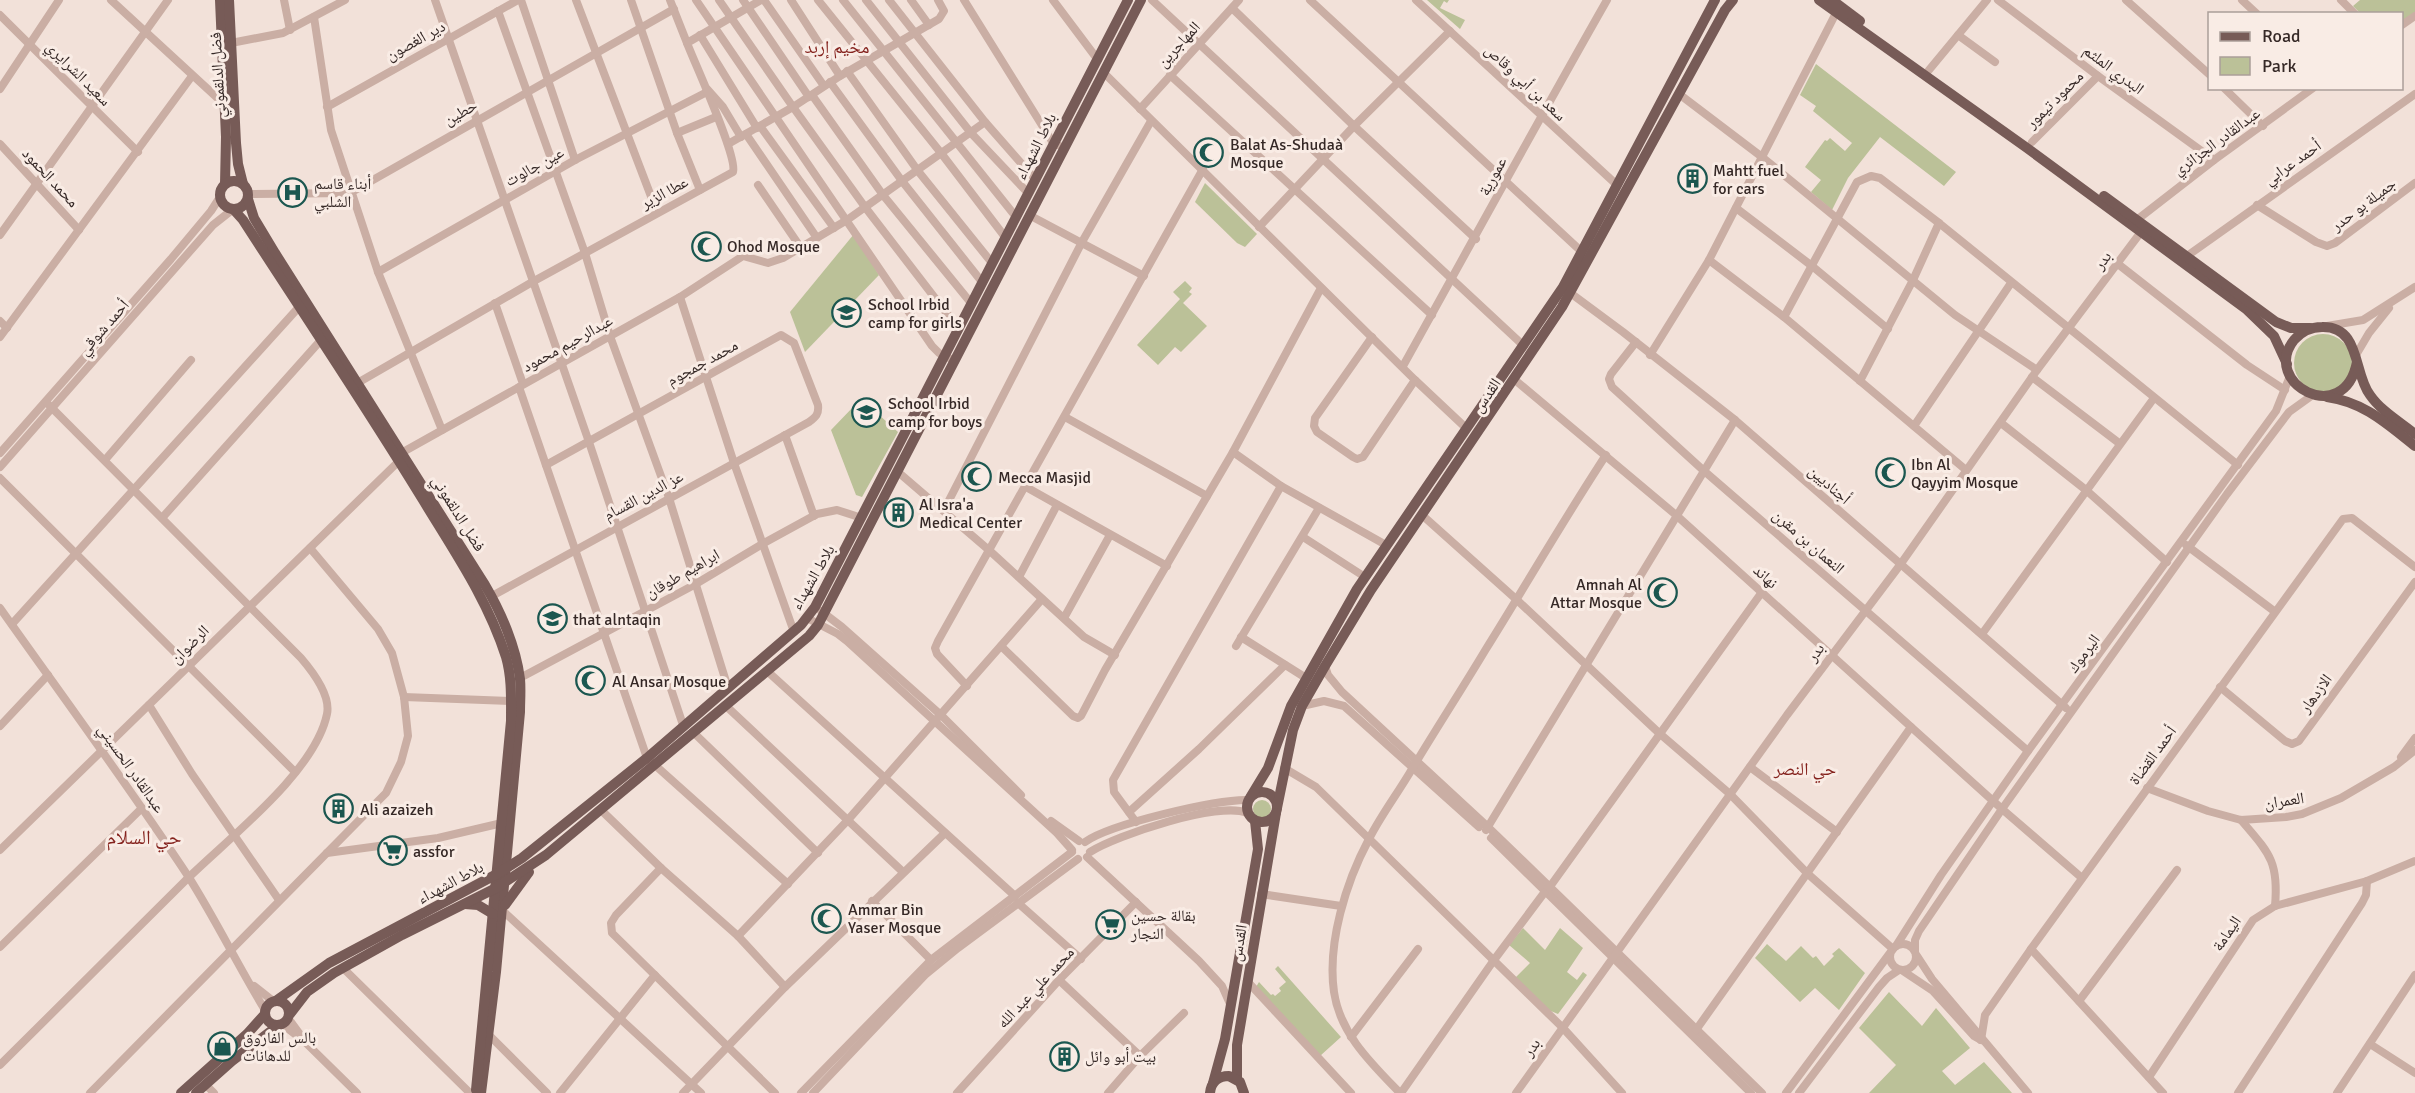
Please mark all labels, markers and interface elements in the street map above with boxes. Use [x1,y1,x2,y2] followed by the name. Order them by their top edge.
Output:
[2208,12,2403,90] legend
[382,16,449,65] street label: دير الغصون
[1153,17,1205,72] street label: المهاجرين
[2262,25,2301,47] text: Road
[206,31,232,118] street label: فضل الدلقموني
[805,36,869,59] district label: مخيم إربد
[40,37,115,112] street label: سعيد الشرايري
[1479,40,1570,127] street label: سعد بن أبي وقاص
[2078,40,2148,101] street label: البدري الملثم
[2262,55,2297,77] text: Park
[2021,67,2088,134] street label: محمود تيمور
[440,96,481,130] street label: حطين
[2169,103,2265,182] street label: عبدالقادر الجزائري
[1011,110,1061,183] street label: بلاط الشهداء
[1230,135,1343,173] place label: Balat As-Shudaà Mosque
[2260,136,2326,191] street label: أحمد عرابي
[1193,137,1225,169] mosque icon: Balat As-Shudaà Mosque
[502,143,567,191] street label: عين جالوت
[18,144,83,212] street label: محمد الحمود
[1474,154,1511,199] street label: عمورية
[1713,161,1785,199] place label: Mahtt fuel for cars
[1676,163,1708,195] building icon: Mahtt fuel for cars
[636,172,692,214] street label: عطا الزير
[314,174,371,214] place label: أبناء قاسم الشلبي
[2326,174,2400,236] street label: جميلة بو حدر
[277,176,309,208] hospital icon: أبناء قاسم الشلبي
[690,230,722,262] mosque icon: Ohod Mosque
[727,237,820,257] place label: Ohod Mosque
[2089,247,2116,275] street label: بدر
[868,295,962,333] place label: School Irbid camp for girls
[74,296,135,361] street label: أحمد شوقي
[831,297,863,329] school or university icon: School Irbid camp for girls
[519,311,616,377] street label: عبدالرحيم محمود
[663,335,742,391] street label: محمد جمجوم
[1468,375,1506,417] street label: القدس
[888,394,982,432] place label: School Irbid camp for boys
[851,396,883,428] school or university icon: School Irbid camp for boys
[1911,455,2018,493] place label: Ibn Al Qayyim Mosque
[1874,457,1906,489] mosque icon: Ibn Al Qayyim Mosque
[961,461,993,493] mosque icon: Mecca Masjid
[1804,461,1855,509] street label: أجناديين
[600,467,687,525] street label: عز الدين القسام
[998,468,1091,488] place label: Mecca Masjid
[425,472,489,556] street label: فضل الدلقموني
[919,495,1022,533] place label: Al Isra'a Medical Center
[882,497,914,529] building icon: Al Isra'a Medical Center
[1768,505,1848,578] street label: النعمان بن مقرن
[786,541,840,614] street label: بلاط الشهداء
[642,545,723,603] street label: ابراهيم طوقان
[1749,560,1782,593] street label: نهاند
[1550,575,1642,613] place label: Amnah Al Attar Mosque
[1647,577,1679,609] mosque icon: Amnah Al Attar Mosque
[536,603,568,635] school or university icon: that alntaqin
[573,610,661,630] place label: that alntaqin
[166,621,213,668] street label: الرضوان
[2063,630,2105,677] street label: اليرموك
[1802,639,1829,667] street label: بدر
[575,665,607,697] mosque icon: Al Ansar Mosque
[2294,670,2337,718] street label: الازدهار
[612,672,726,692] place label: Al Ansar Mosque
[91,720,169,818] street label: عبدالقادر الحسيني
[2125,722,2181,789] street label: أحمد القضاة
[1773,758,1836,784] district label: حي النصر
[2263,788,2306,814] street label: العمران
[323,793,355,825] building icon: Ali azaizeh
[360,800,433,820] place label: Ali azaizeh
[106,825,182,853] district label: حي السلام
[376,835,408,867] supermarket icon: assfor
[413,842,455,862] place label: assfor
[414,857,487,909] street label: بلاط الشهداء
[848,900,941,938] place label: Ammar Bin Yaser Mosque
[811,902,843,934] mosque icon: Ammar Bin Yaser Mosque
[1130,906,1196,944] place label: بقالة حسين النجار
[1094,908,1126,940] supermarket icon: بقالة حسين النجار
[2208,912,2246,955] street label: اليمامة
[1226,923,1252,963] street label: القدس
[993,943,1080,1034] street label: محمد علي عبد الله
[243,1028,316,1066] place label: بالس الفاروق للدهانات
[206,1030,238,1062] shop icon: بالس الفاروق للدهانات
[1518,1034,1545,1062] street label: بدر
[1048,1040,1080,1072] building icon: بيت أبو وائل
[1085,1047,1156,1067] place label: بيت أبو وائل

